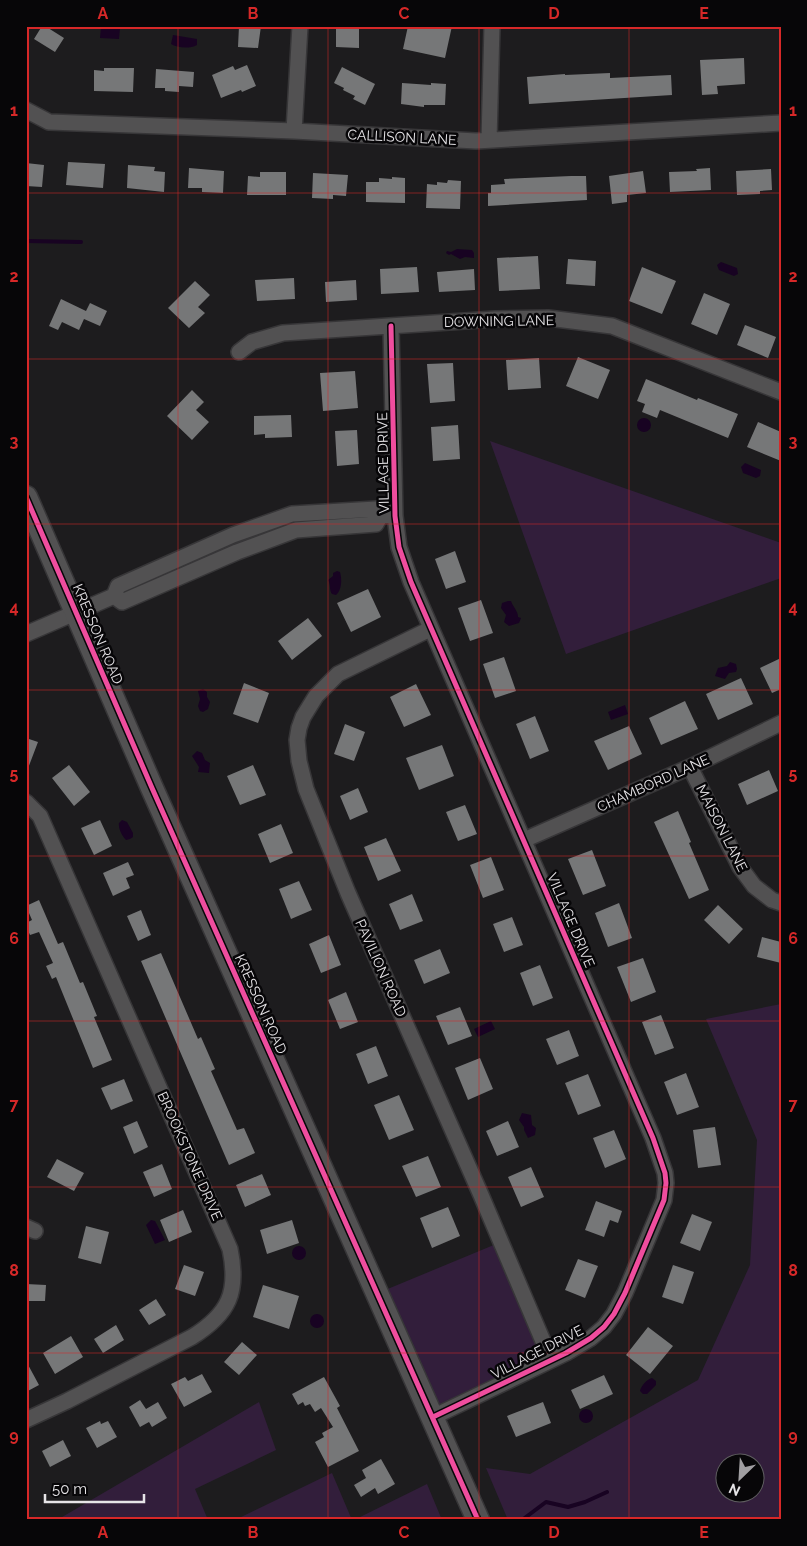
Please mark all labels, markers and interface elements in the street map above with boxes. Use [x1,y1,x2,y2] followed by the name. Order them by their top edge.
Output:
[98,4,109,23] text: A
[248,4,259,23] text: B
[399,4,410,23] text: C
[548,4,560,23] text: D
[699,4,709,23] text: E
[10,101,18,120] text: 1
[789,101,797,120] text: 1
[347,126,457,148] street label: CALLISON LANE
[9,267,19,286] text: 2
[788,267,798,286] text: 2
[444,312,554,330] street label: DOWNING LANE
[374,412,392,514] street label: VILLAGE DRIVE
[10,432,19,451] text: 3
[789,432,798,451] text: 3
[70,581,126,687] street label: KRESSON ROAD
[9,598,19,617] text: 4
[788,598,798,617] text: 4
[594,751,712,815] street label: CHAMBORD LANE
[10,764,19,783] text: 5
[789,764,798,783] text: 5
[693,782,751,874] street label: MAISON LANE
[544,870,598,970] street label: VILLAGE DRIVE
[352,917,410,1019] street label: PAVILION ROAD
[9,929,19,948] text: 6
[788,929,798,948] text: 6
[232,952,290,1056] street label: KRESSON ROAD
[154,1089,226,1223] street label: BROOKSTONE DRIVE
[10,1095,19,1114] text: 7
[789,1095,798,1114] text: 7
[9,1261,19,1280] text: 8
[788,1261,798,1280] text: 8
[488,1322,586,1382] street label: VILLAGE DRIVE
[9,1426,19,1445] text: 9
[788,1426,798,1445] text: 9
[714,1454,764,1504] north arrow
[45,1471,144,1503] scale bar
[52,1480,87,1498] text: 50 m
[726,1480,743,1499] text: N
[98,1523,109,1542] text: A
[248,1523,259,1542] text: B
[399,1523,410,1542] text: C
[548,1523,560,1542] text: D
[699,1523,709,1542] text: E

